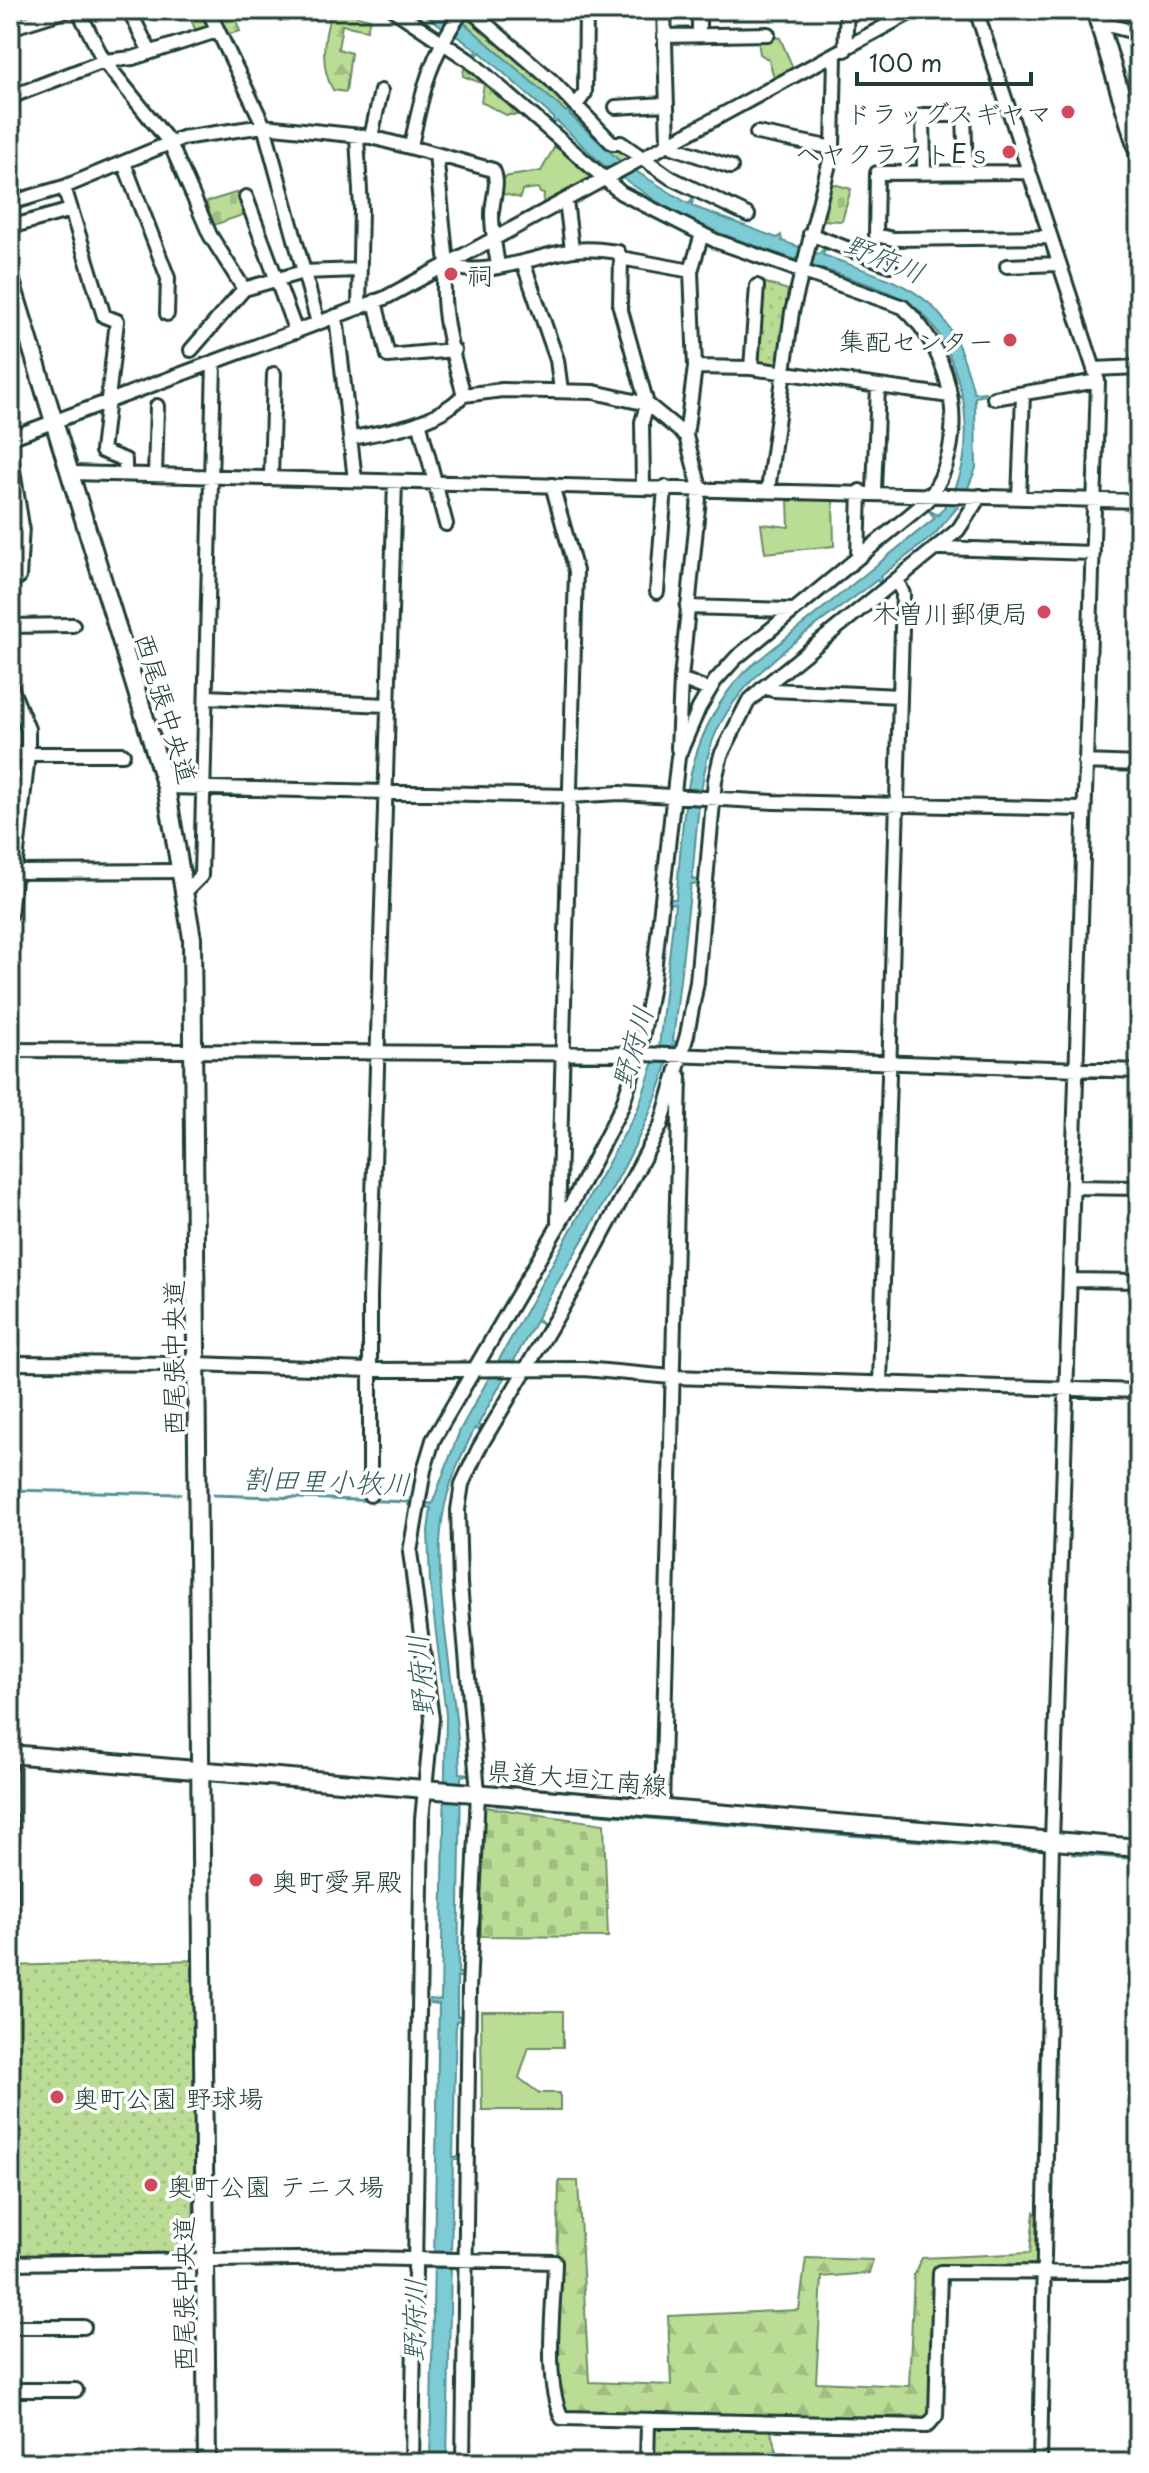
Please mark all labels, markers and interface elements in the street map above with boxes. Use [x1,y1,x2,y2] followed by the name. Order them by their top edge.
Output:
[857,36,1031,86] scale bar
[869,44,942,80] text: 100 m
[846,93,1052,132] place label: ドラッグスギヤマ
[1059,103,1077,121] marker: ドラッグスギヤマ
[795,133,993,172] place label: ヘヤクラフトEｓ
[1000,143,1018,161] marker: ヘヤクラフトEｓ
[838,221,932,293] water label: 野府川
[467,255,493,294] place label: 祠
[442,265,460,283] marker: 祠
[839,321,994,360] place label: 集配センター
[1001,331,1019,349] marker: 集配センター
[872,593,1028,632] place label: 木曽川郵便局
[1035,603,1053,621] marker: 木曽川郵便局
[126,628,208,788] street label: 西尾張中央道
[599,1001,663,1093] water label: 野府川
[153,1280,192,1436] street label: 西尾張中央道
[242,1456,412,1504] water label: 割田里小牧川
[394,1632,444,1720] water label: 野府川
[485,1750,669,1804] street label: 県道大垣江南線
[272,1861,402,1900] place label: 奥町愛昇殿
[247,1871,265,1889] marker: 奥町愛昇殿
[73,2078,263,2117] place label: 奥町公園 野球場
[48,2088,66,2106] marker: 奥町公園 野球場
[167,2166,384,2205] place label: 奥町公園 テニス場
[142,2176,160,2194] marker: 奥町公園 テニス場
[163,2216,202,2372] street label: 西尾張中央道
[391,2278,435,2362] water label: 野府川

